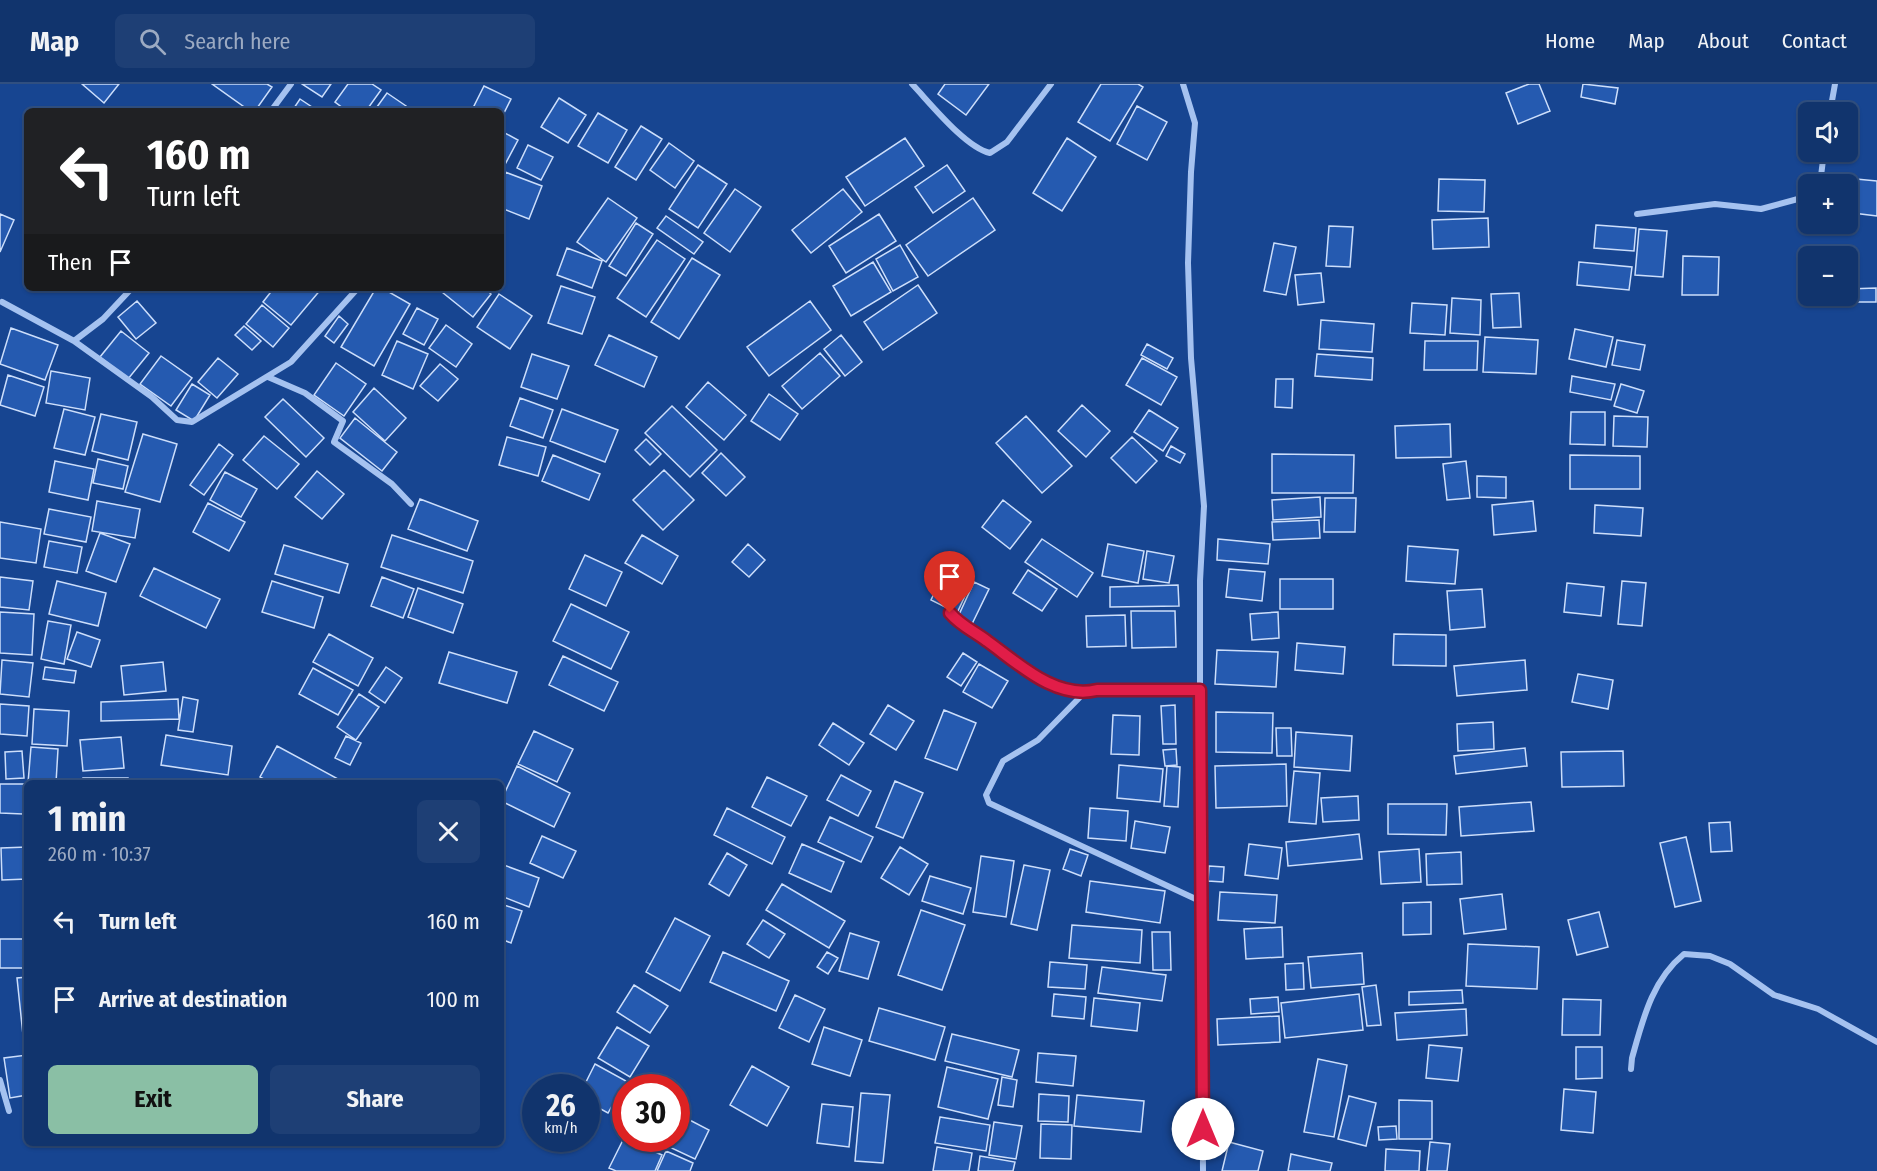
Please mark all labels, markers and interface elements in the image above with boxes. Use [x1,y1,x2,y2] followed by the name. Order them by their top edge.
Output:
[115,14,535,68] search box
[30,25,79,58] text: Map
[136,25,169,58] icon: search
[184,28,290,55] text: Search here
[1545,28,1595,54] text: Home
[1628,28,1665,54] text: Map
[1698,28,1749,54] text: About
[1782,28,1847,54] text: Contact
[1798,102,1858,306] map controls
[1798,102,1858,162] button: sound
[147,130,250,180] text: 160 m
[48,132,126,210] icon: left
[1798,174,1858,234] button: +
[147,181,240,213] text: Turn left
[104,246,137,279] icon: arrive
[1798,246,1858,306] button: −
[48,249,92,276] text: Then
[924,551,975,613] pin
[933,560,966,593] icon: arrive
[48,797,126,841] text: 1 min
[417,800,480,863] button: close
[48,842,151,866] text: 260 m · 10:37
[48,905,81,938] icon: left
[99,908,177,935] text: Turn left
[427,908,480,935] text: 160 m
[48,983,81,1016] icon: arrive
[99,986,287,1013] text: Arrive at destination
[426,986,480,1013] text: 100 m
[48,1065,258,1134] button: Exit
[270,1065,480,1134] button: Share
[612,1074,690,1152] speed limit sign: 30
[546,1088,576,1124] text: 26
[1171,1097,1235,1161] position arrow
[544,1119,578,1137] text: km/h

